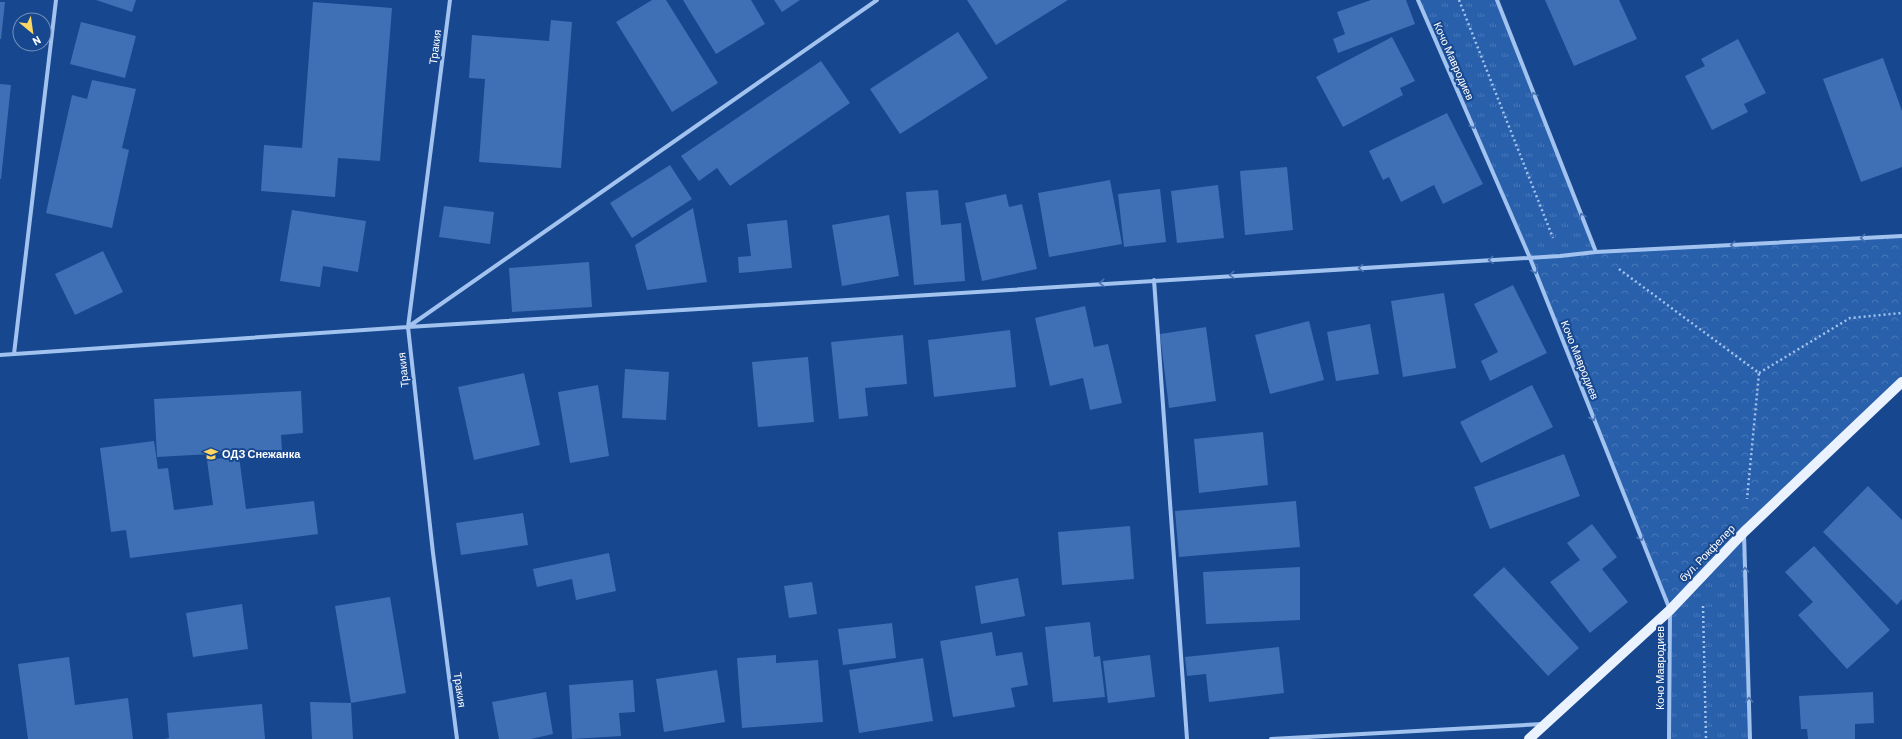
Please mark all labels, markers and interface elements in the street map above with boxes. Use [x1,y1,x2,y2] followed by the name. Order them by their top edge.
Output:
[12,12,52,52] north arrow
[1431,20,1478,102] street label: Кочо Мавродиев
[426,29,443,65] street label: Тракия
[31,34,43,49] text: N
[1531,92,1539,99] one-way arrow
[1468,122,1476,129] one-way arrow
[1578,213,1586,220] one-way arrow
[1860,234,1866,243] one-way arrow
[1730,241,1736,250] one-way arrow
[1488,255,1494,264] one-way arrow
[1358,263,1364,272] one-way arrow
[1531,267,1539,274] one-way arrow
[1229,271,1235,280] one-way arrow
[1099,279,1105,288] one-way arrow
[1559,318,1602,401] street label: Кочо Мавродиев
[394,352,411,388] street label: Тракия
[1589,414,1597,421] one-way arrow
[203,446,219,462] school or university icon: ОДЗ Снежанка
[222,447,301,460] place label: ОДЗ Снежанка
[1676,521,1737,584] street label: бул. Рокфелер
[1637,535,1645,542] one-way arrow
[1741,567,1749,573] one-way arrow
[1653,626,1666,710] street label: Кочо Мавродиев
[452,672,469,708] street label: Тракия
[1745,697,1753,703] one-way arrow

